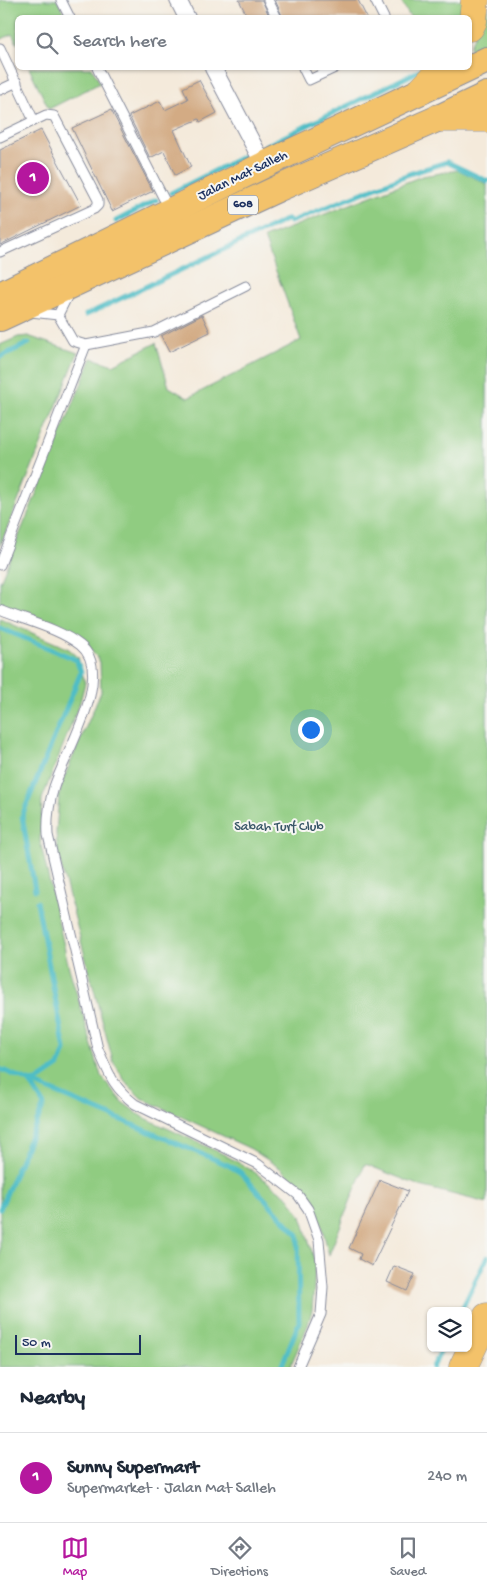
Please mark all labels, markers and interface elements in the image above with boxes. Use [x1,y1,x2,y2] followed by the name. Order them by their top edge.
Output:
[15,15,472,70] search box
[33,29,61,57] icon: search
[73,31,167,54] text: Search here
[195,147,291,205] street label: Jalan Mat Salleh
[17,159,49,197] pin: 1
[228,196,258,214] road number: 608
[298,717,324,743] your location
[234,819,324,836] park label: Sabah Turf Club
[427,1307,472,1352] map controls
[427,1307,472,1352] button: layers
[15,1332,141,1355] scale bar
[22,1335,51,1352] text: 50 m
[20,1387,85,1412] text: Nearby
[67,1457,199,1480] text: Sunny Supermart
[33,1468,39,1487] text: 1
[427,1468,467,1487] text: 240 m
[67,1480,276,1499] text: Supermarket · Jalan Mat Salleh
[61,1534,89,1581] tab: Map
[211,1534,268,1581] tab: Directions
[390,1534,426,1581] tab: Saved

